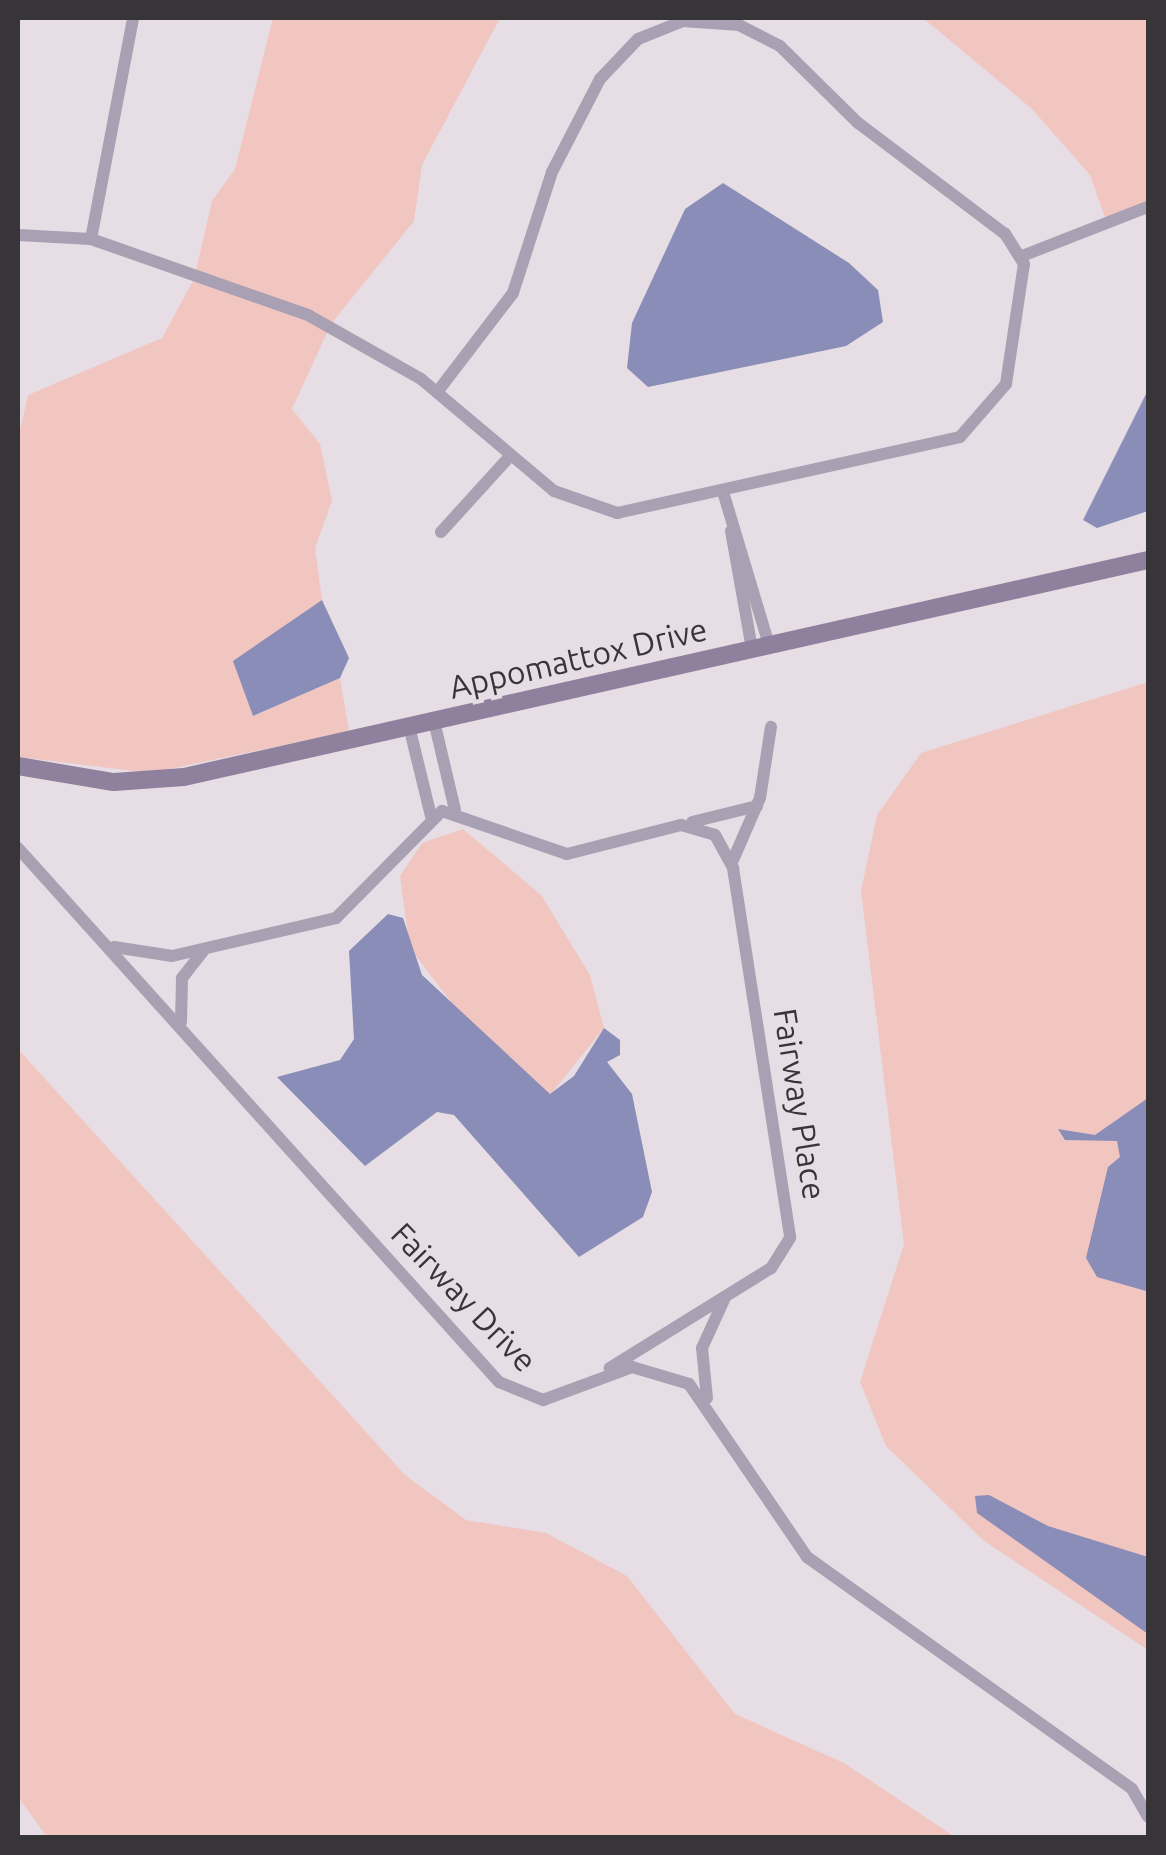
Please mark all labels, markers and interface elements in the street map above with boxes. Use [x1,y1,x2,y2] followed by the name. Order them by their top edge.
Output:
[445,610,711,706] street label: Appomattox Drive
[766,1006,834,1202] street label: Fairway Place
[383,1215,545,1379] street label: Fairway Drive

